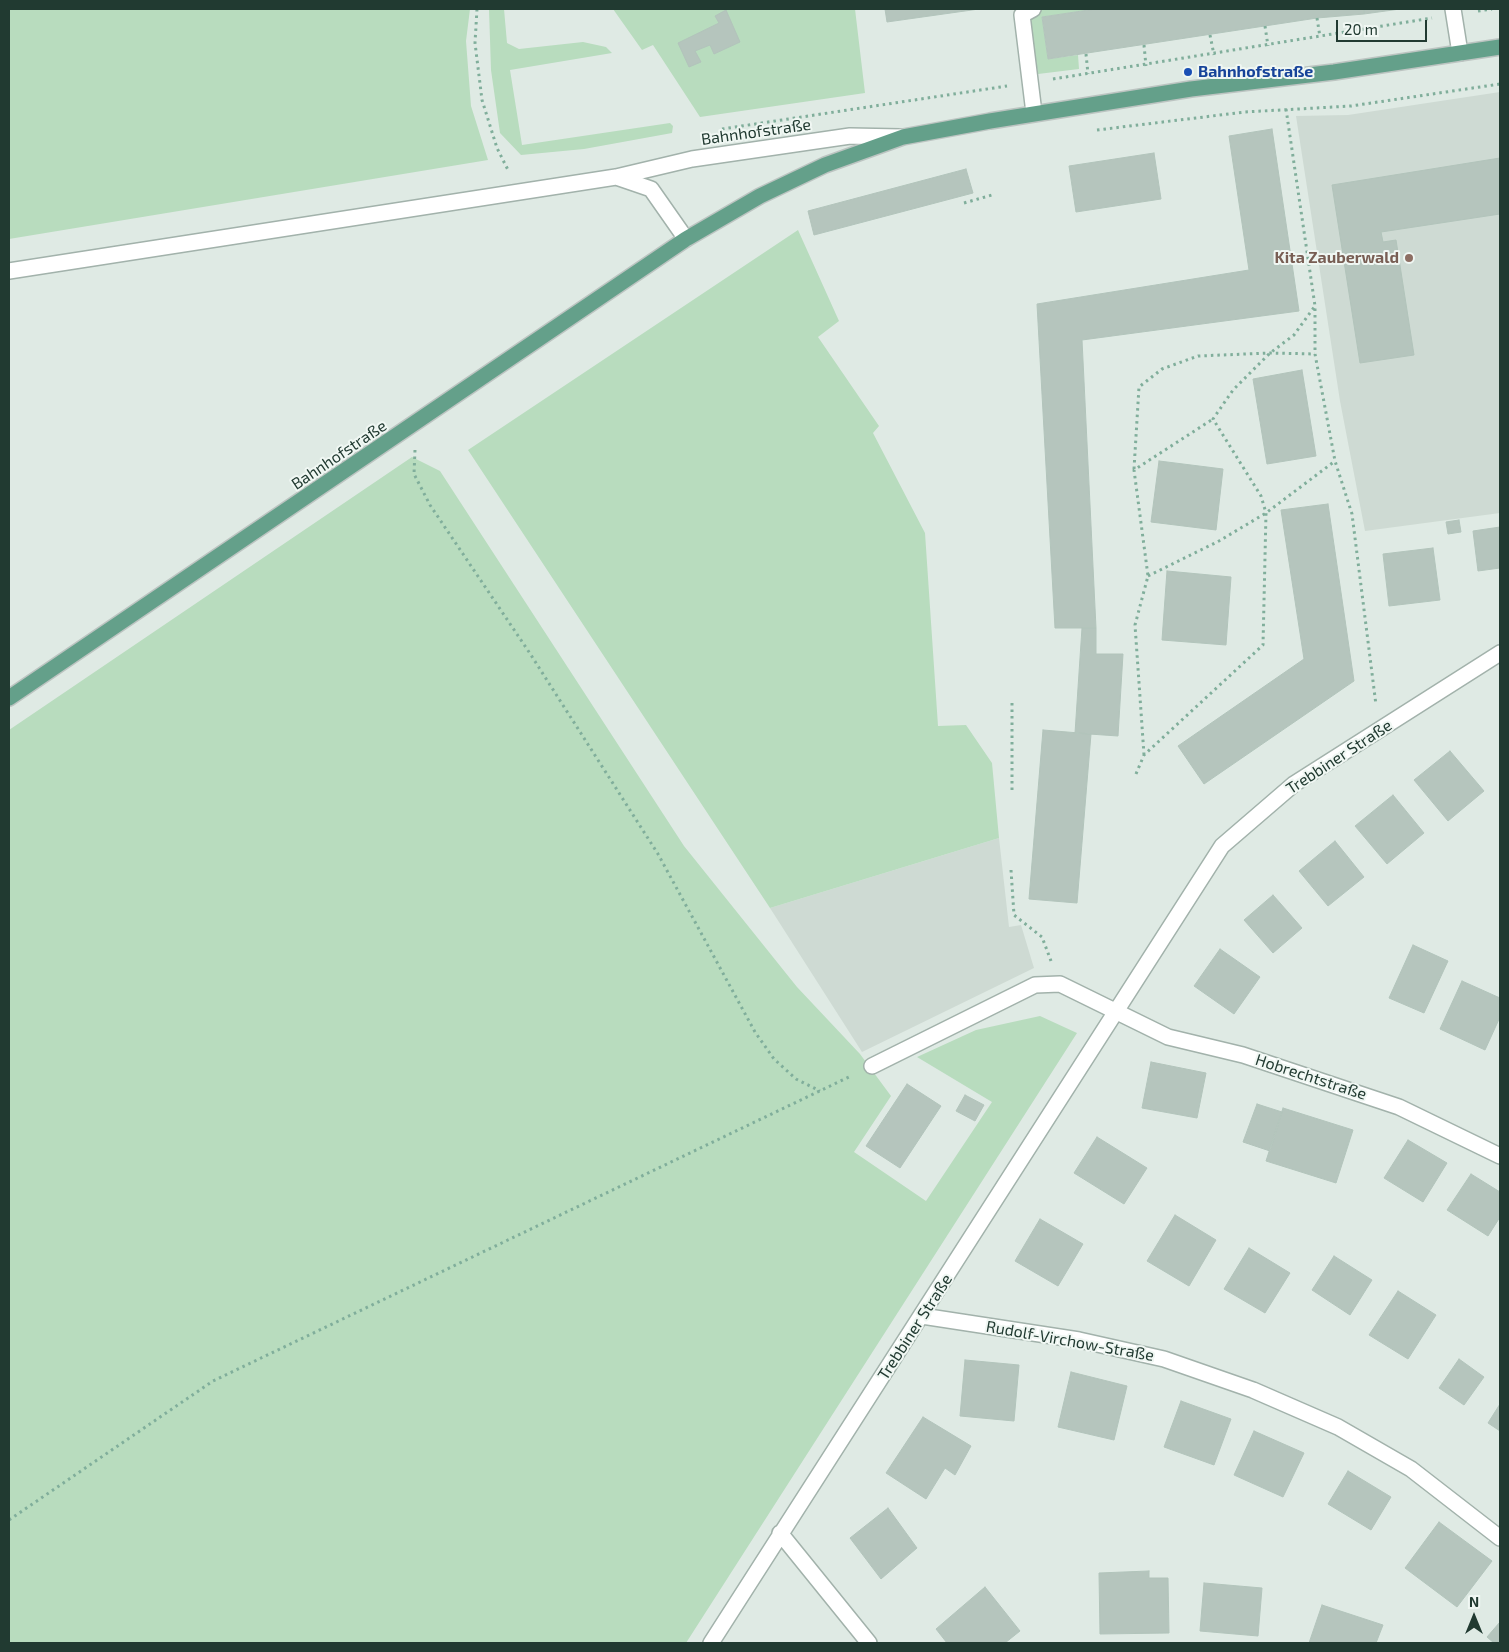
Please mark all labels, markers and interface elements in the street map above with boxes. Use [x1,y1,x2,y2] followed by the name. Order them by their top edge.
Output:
[1339,10,1430,42] scale bar
[1344,20,1378,38] text: 20 m
[1198,62,1313,82] place label: Bahnhofstraße
[1182,66,1194,78] marker: Bahnhofstraße
[700,115,812,149] street label: Bahnhofstraße
[1275,248,1399,268] place label: Kita Zauberwald
[1403,252,1415,264] marker: Kita Zauberwald
[288,416,390,494] street label: Bahnhofstraße
[1283,716,1395,798] street label: Trebbiner Straße
[1253,1050,1369,1104] street label: Hobrechtstraße
[874,1271,956,1383] street label: Trebbiner Straße
[985,1317,1155,1365] street label: Rudolf-Virchow-Straße
[1449,1592,1499,1642] north arrow
[1469,1593,1479,1610] text: N

